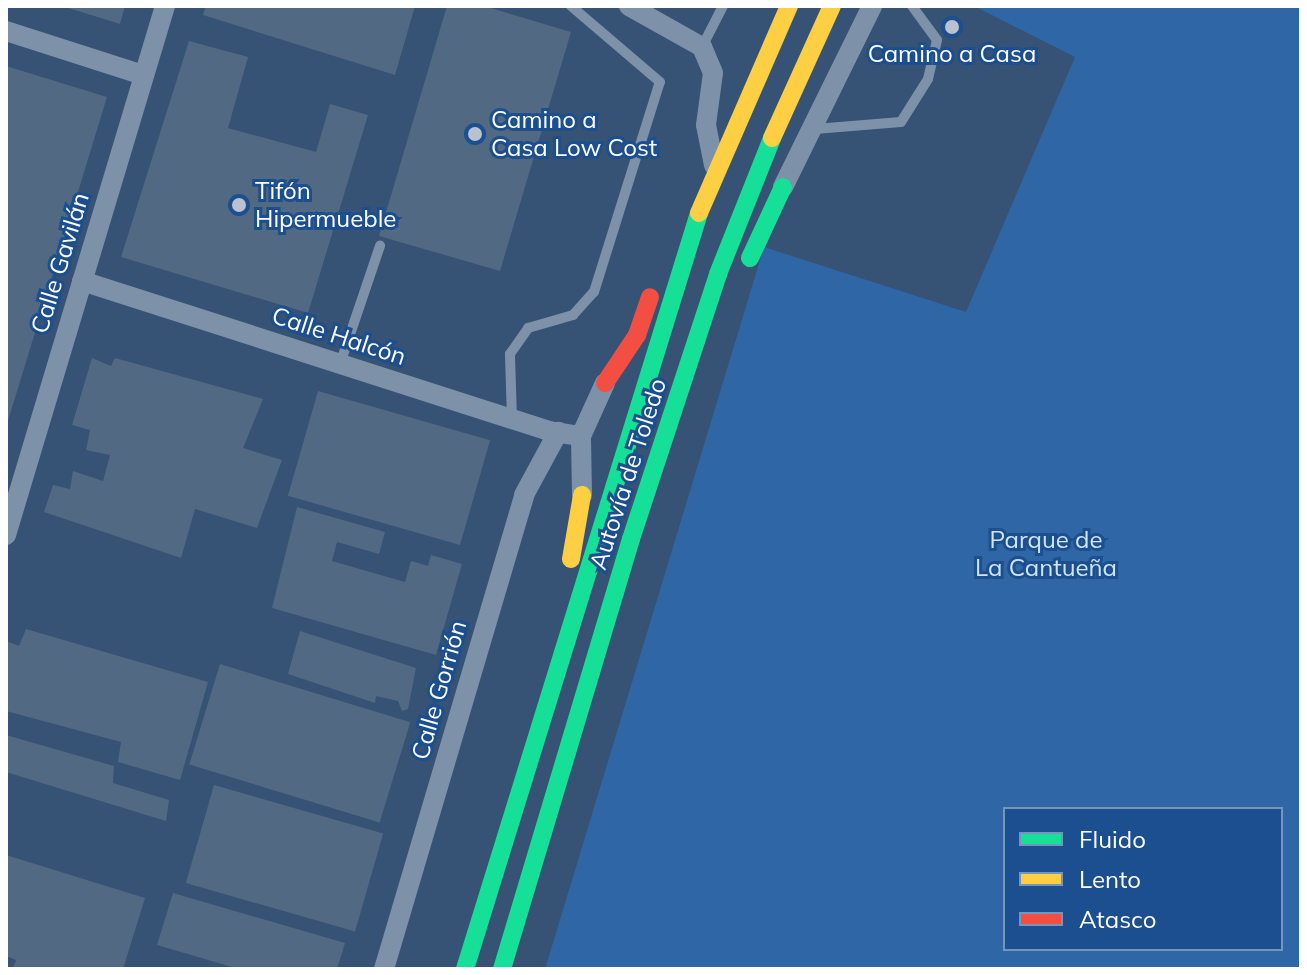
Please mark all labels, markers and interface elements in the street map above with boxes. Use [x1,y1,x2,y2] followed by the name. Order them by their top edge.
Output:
[943,18,961,36] marker: Camino a Casa
[868,40,1036,68] place label: Camino a Casa
[491,106,657,162] place label: Camino a Casa Low Cost
[466,125,484,143] marker: Camino a Casa Low Cost
[255,177,396,233] place label: Tifón Hipermueble
[25,189,95,337] street label: Calle Gavilán
[230,196,248,214] marker: Tifón Hipermueble
[268,301,410,371] street label: Calle Halcón
[583,375,673,573] street label: Autovía de Toledo
[975,526,1117,582] park label: Parque de La Cantueña
[405,617,473,763] street label: Calle Gorrión
[1003,807,1283,951] legend
[1079,824,1146,854] text: Fluido
[1079,864,1141,894] text: Lento
[1079,904,1156,934] text: Atasco

